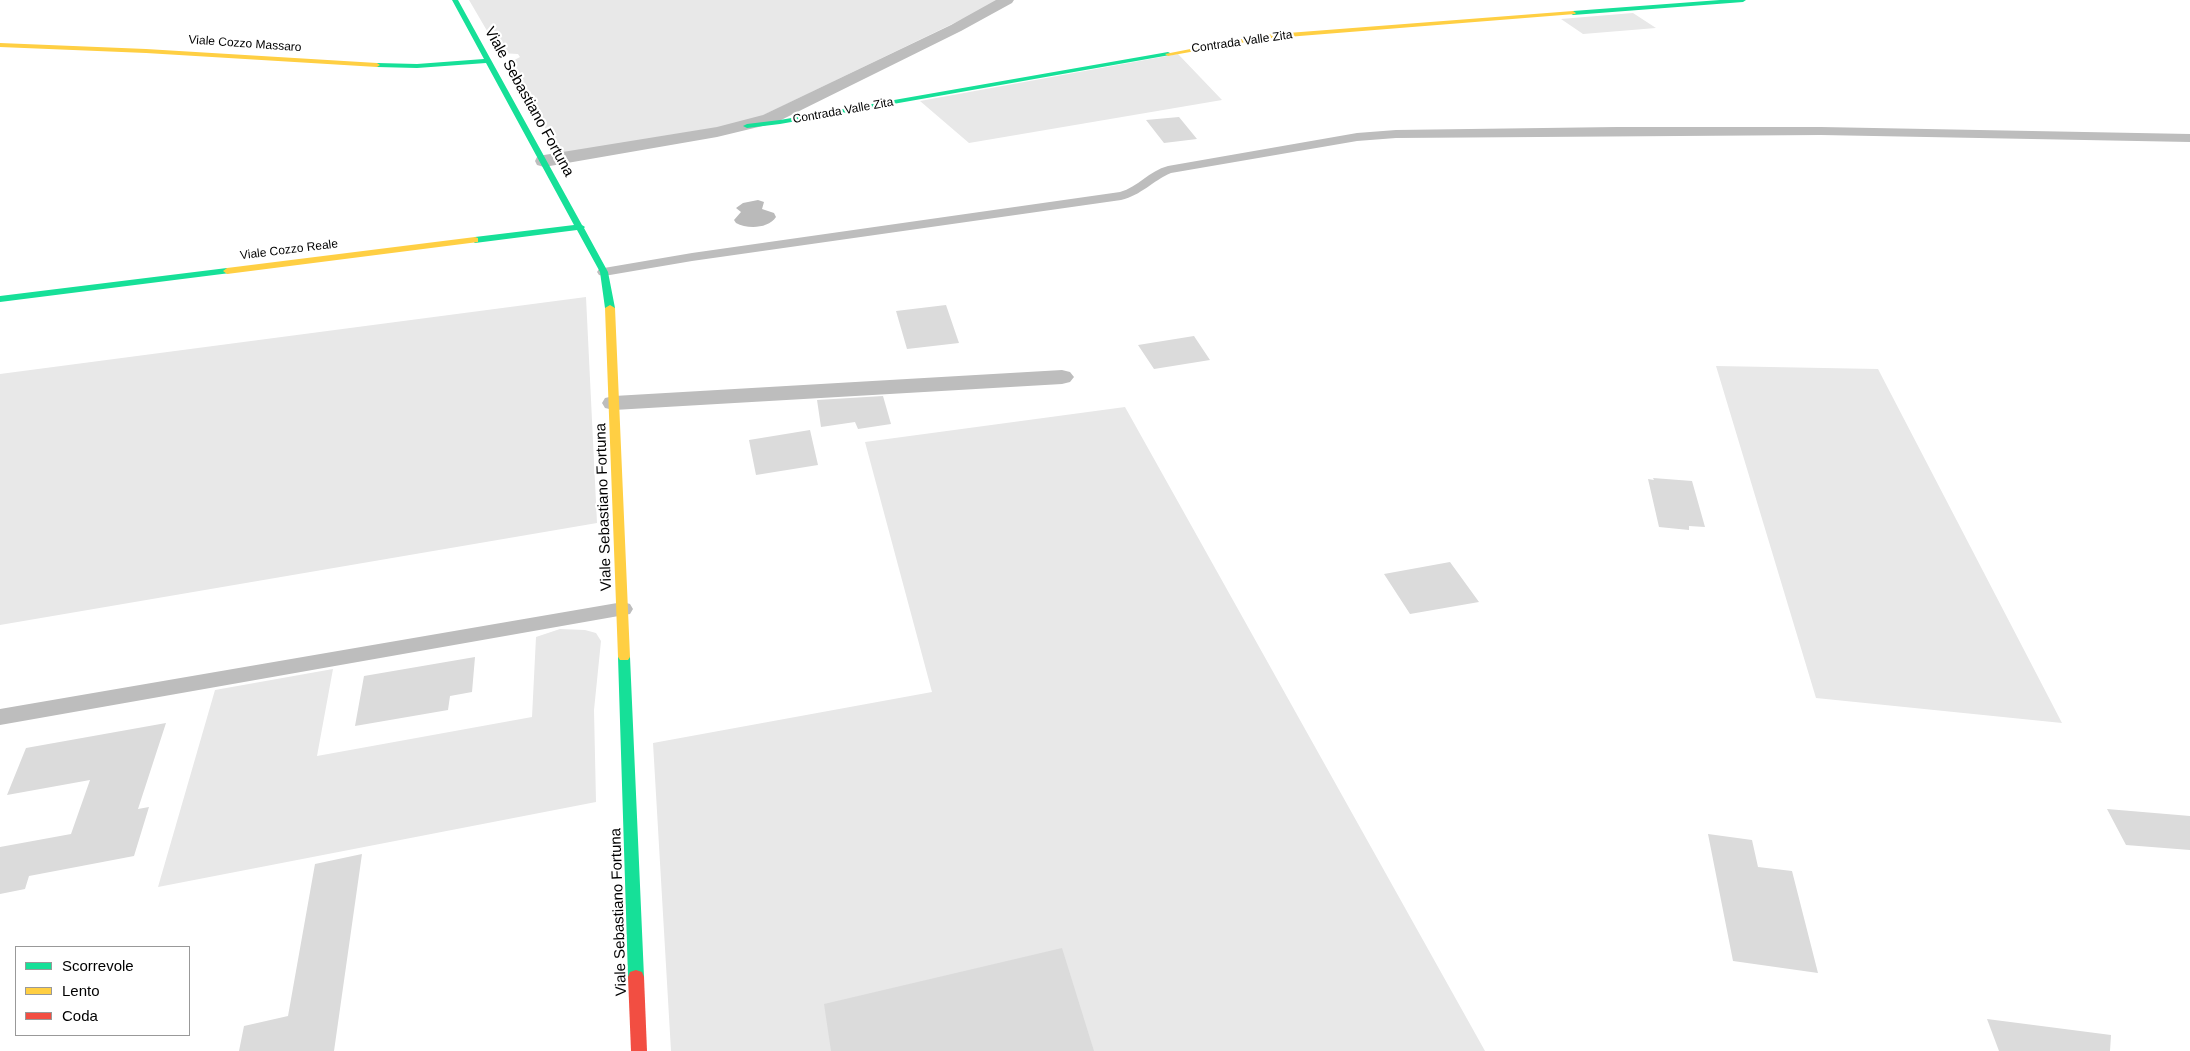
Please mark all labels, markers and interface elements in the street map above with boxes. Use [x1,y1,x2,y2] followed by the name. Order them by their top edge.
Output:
[480,24,578,180] street label: Viale Sebastiano Fortuna
[1191,28,1293,56] street label: Contrada Valle Zita
[188,33,302,55] street label: Viale Cozzo Massaro
[792,95,894,127] street label: Contrada Valle Zita
[239,237,339,263] street label: Viale Cozzo Reale
[592,423,616,591] street label: Viale Sebastiano Fortuna
[607,828,631,996] street label: Viale Sebastiano Fortuna
[15,946,190,1036] legend
[62,957,134,974] text: Scorrevole
[62,982,100,999] text: Lento
[62,1007,98,1024] text: Coda

